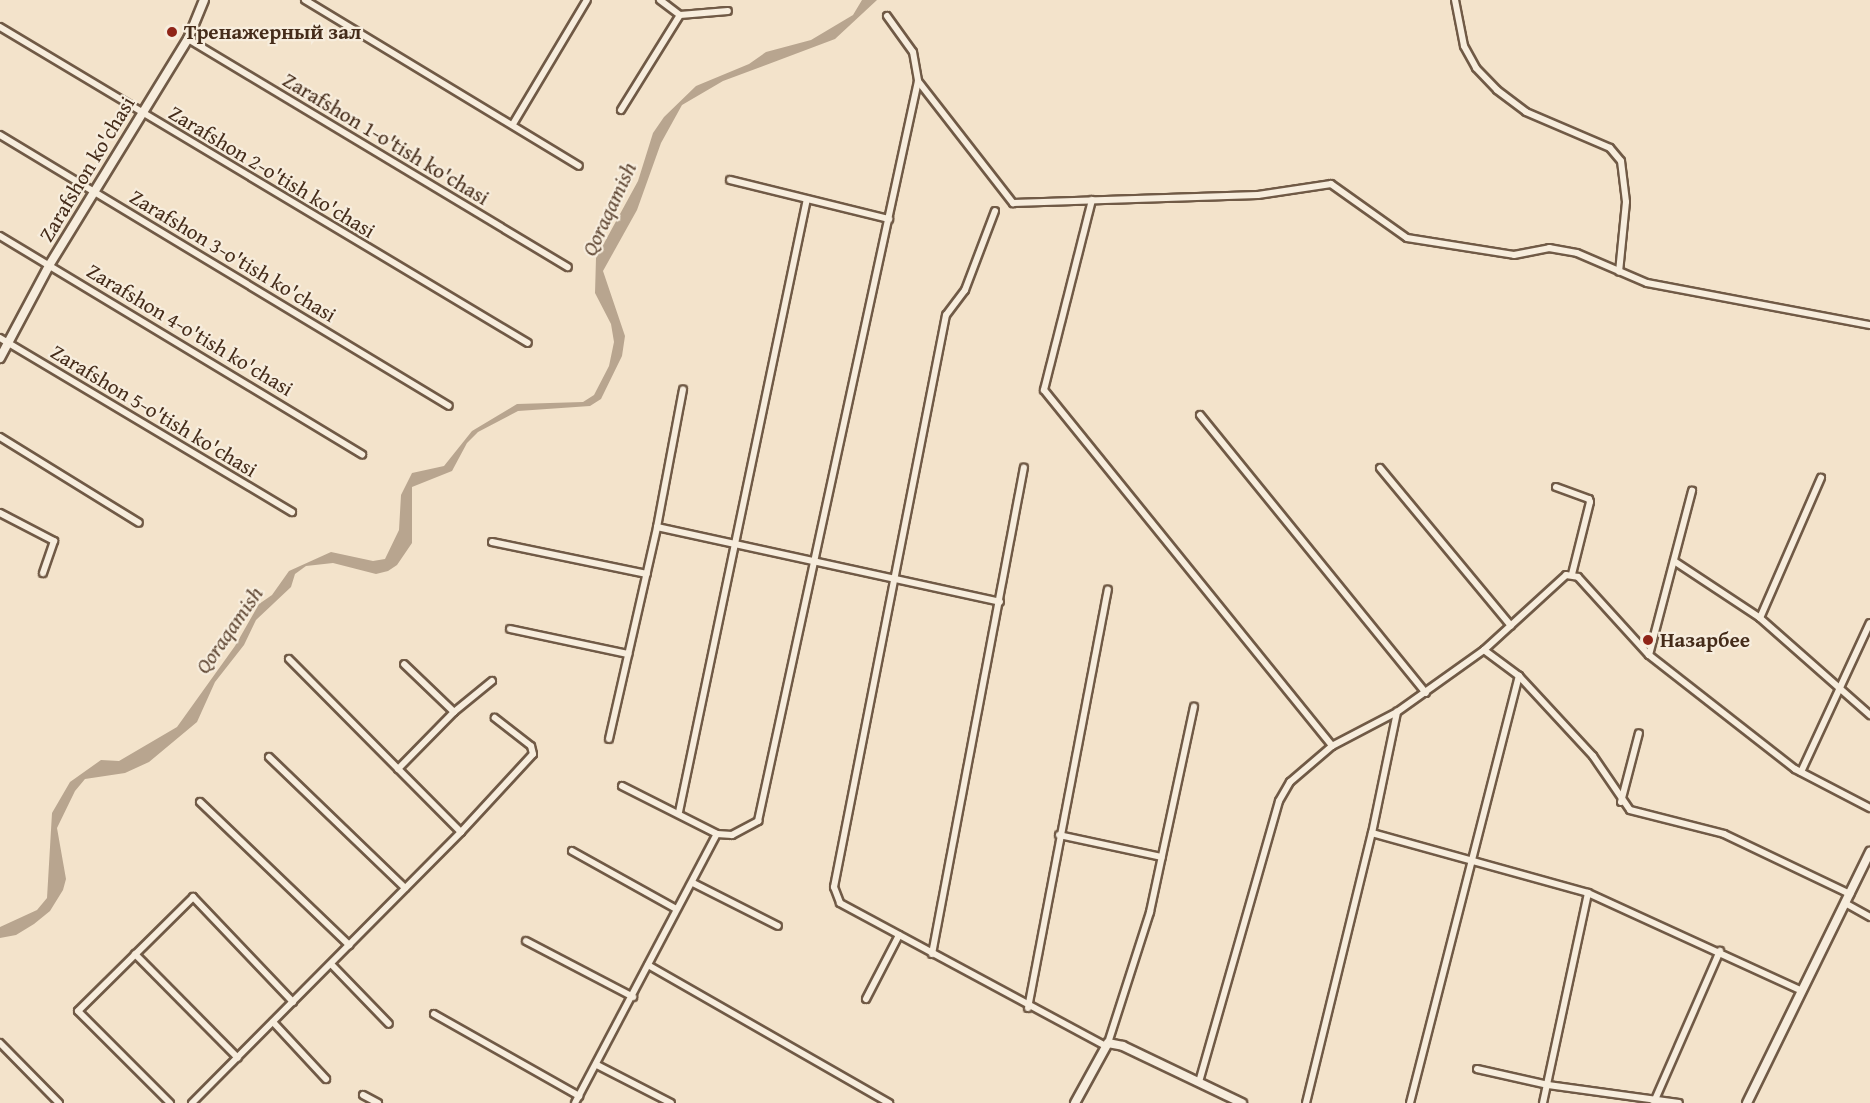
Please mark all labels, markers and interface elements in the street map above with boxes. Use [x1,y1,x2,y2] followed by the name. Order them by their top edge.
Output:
[184,19,361,45] place label: Тренажерный зал
[165,25,179,39] marker: Тренажерный зал
[278,67,494,211] street label: Zarafshon 1-o'tish ko'chasi
[34,92,140,246] street label: Zarafshon ko'chasi
[164,100,380,244] street label: Zarafshon 2-o'tish ko'chasi
[576,158,642,260] water label: Qoraqamish
[125,184,341,328] street label: Zarafshon 3-o'tish ko'chasi
[82,258,298,402] street label: Zarafshon 4-o'tish ko'chasi
[46,339,262,483] street label: Zarafshon 5-o'tish ko'chasi
[189,581,269,679] water label: Qoraqamish
[1660,627,1750,653] place label: Назарбее
[1641,633,1655,647] marker: Назарбее

